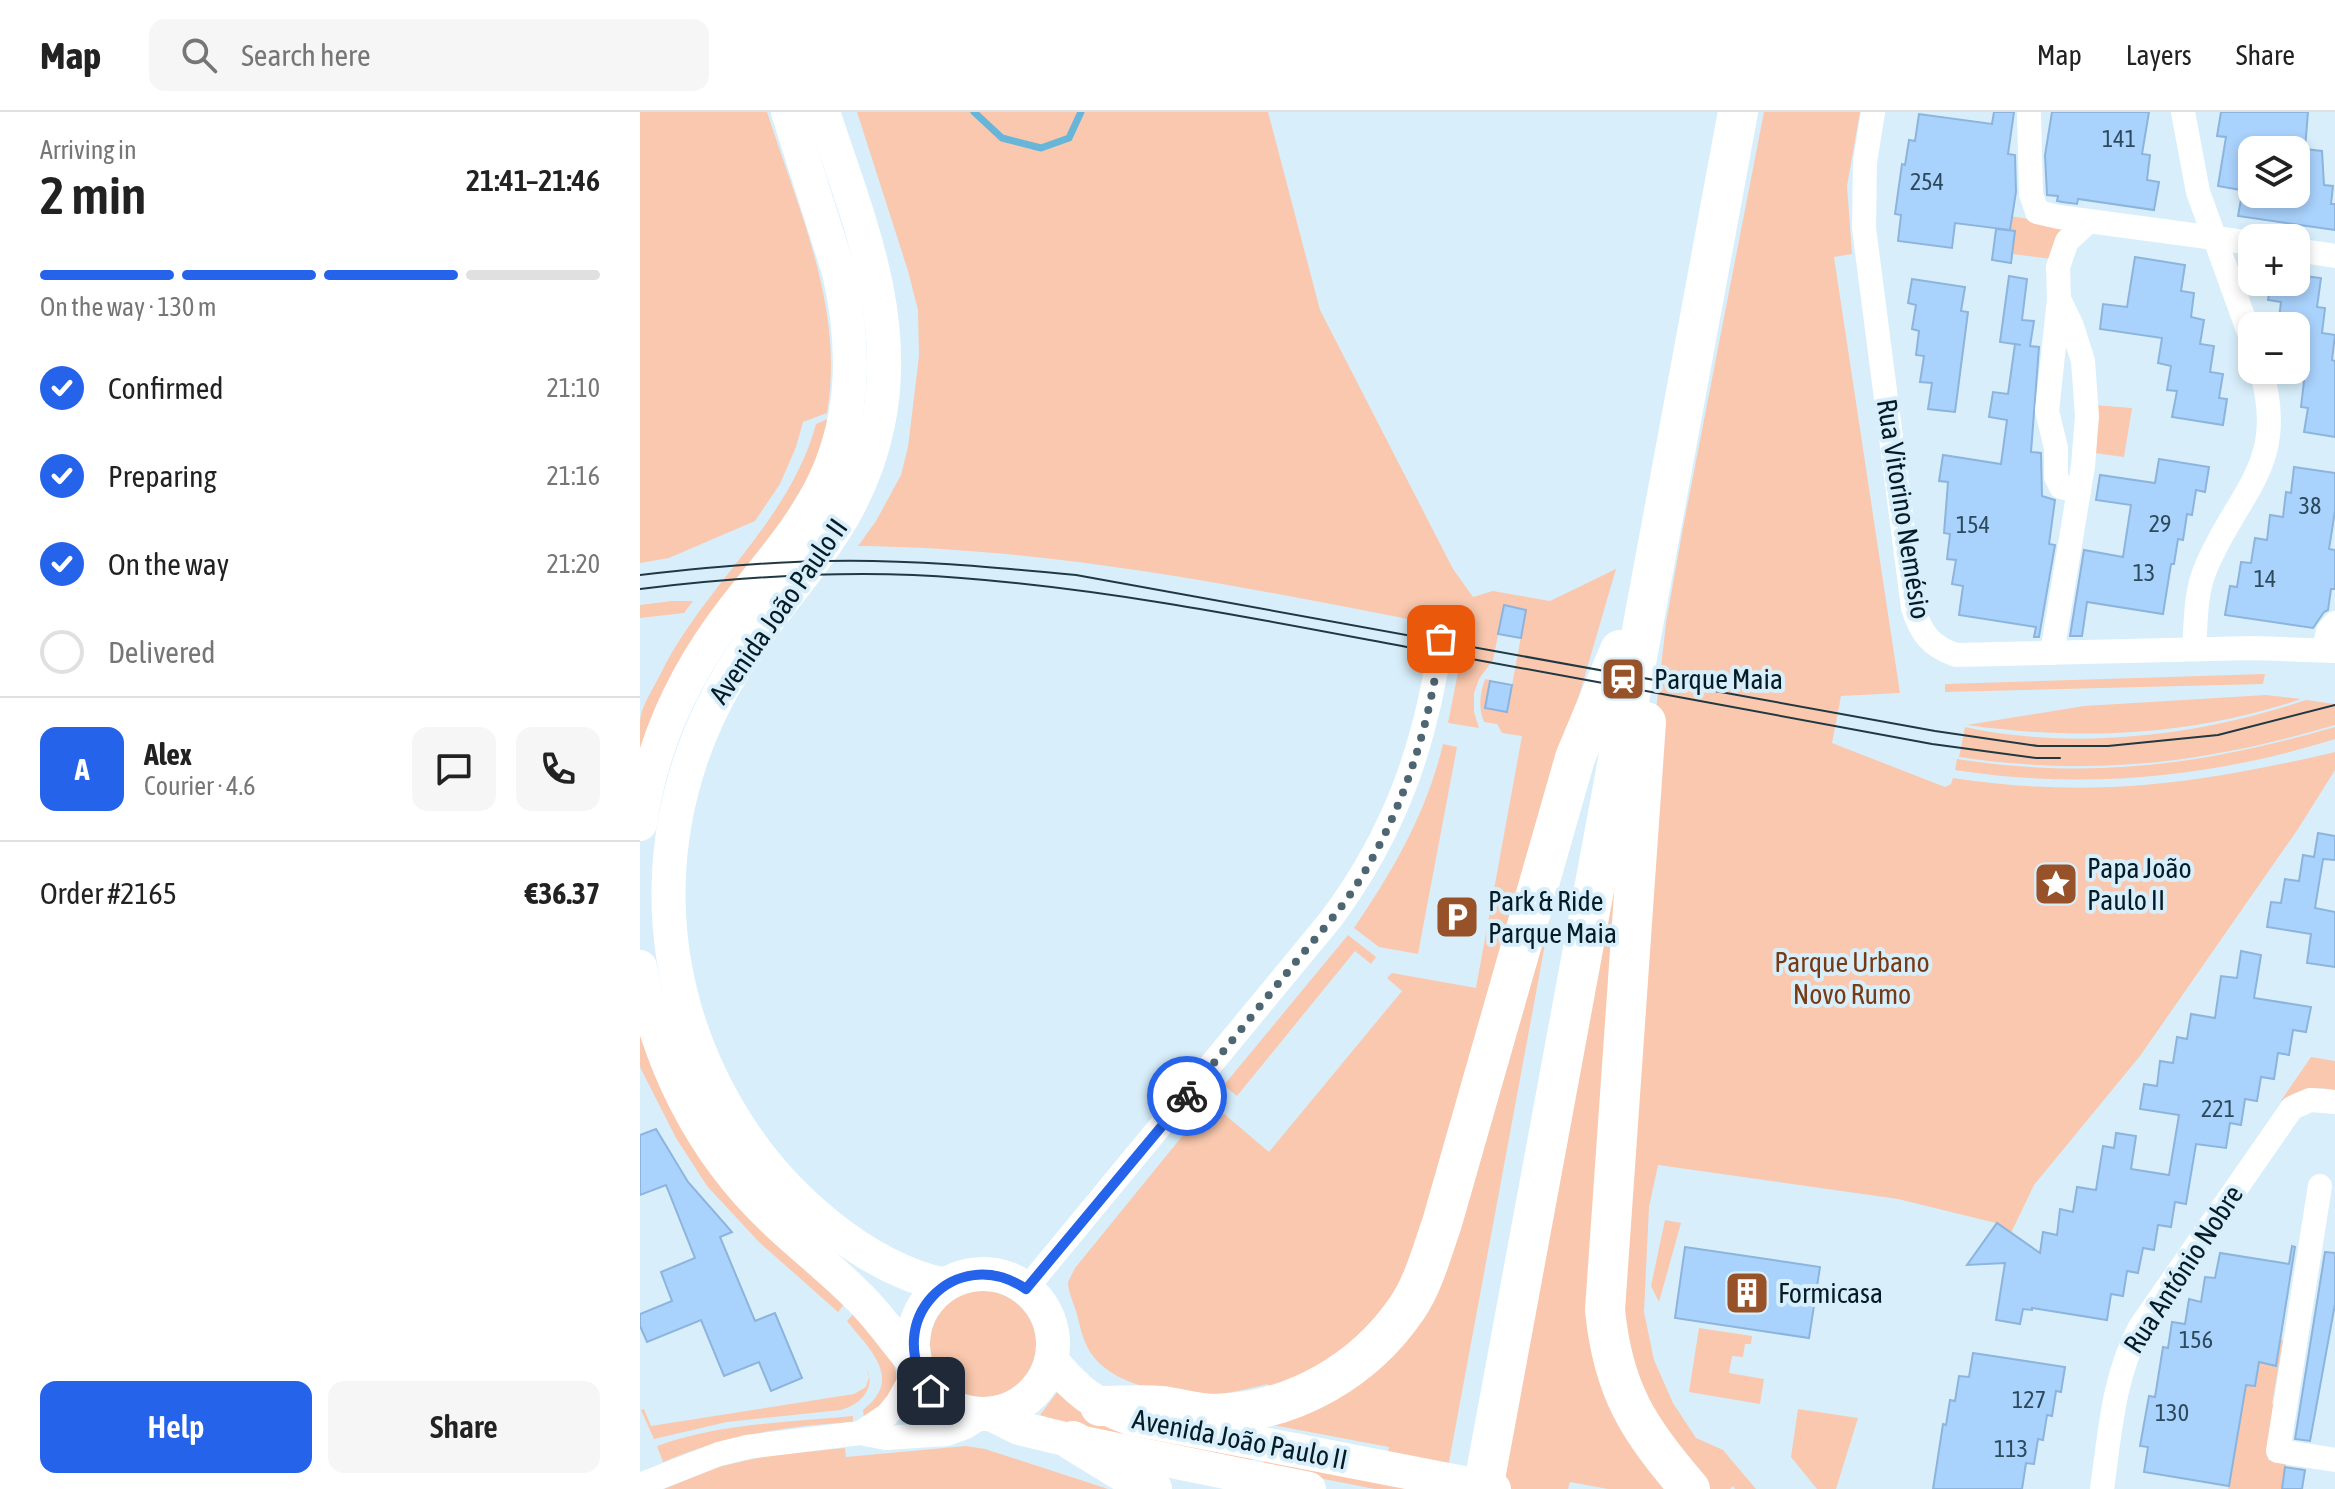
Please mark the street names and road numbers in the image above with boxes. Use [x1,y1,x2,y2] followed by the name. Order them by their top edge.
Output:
[1871,397,1937,621] street label: Rua Vitorino Nemésio
[702,512,854,710] street label: Avenida João Paulo II
[2117,1179,2249,1359] street label: Rua António Nobre
[1130,1402,1350,1476] street label: Avenida João Paulo II

